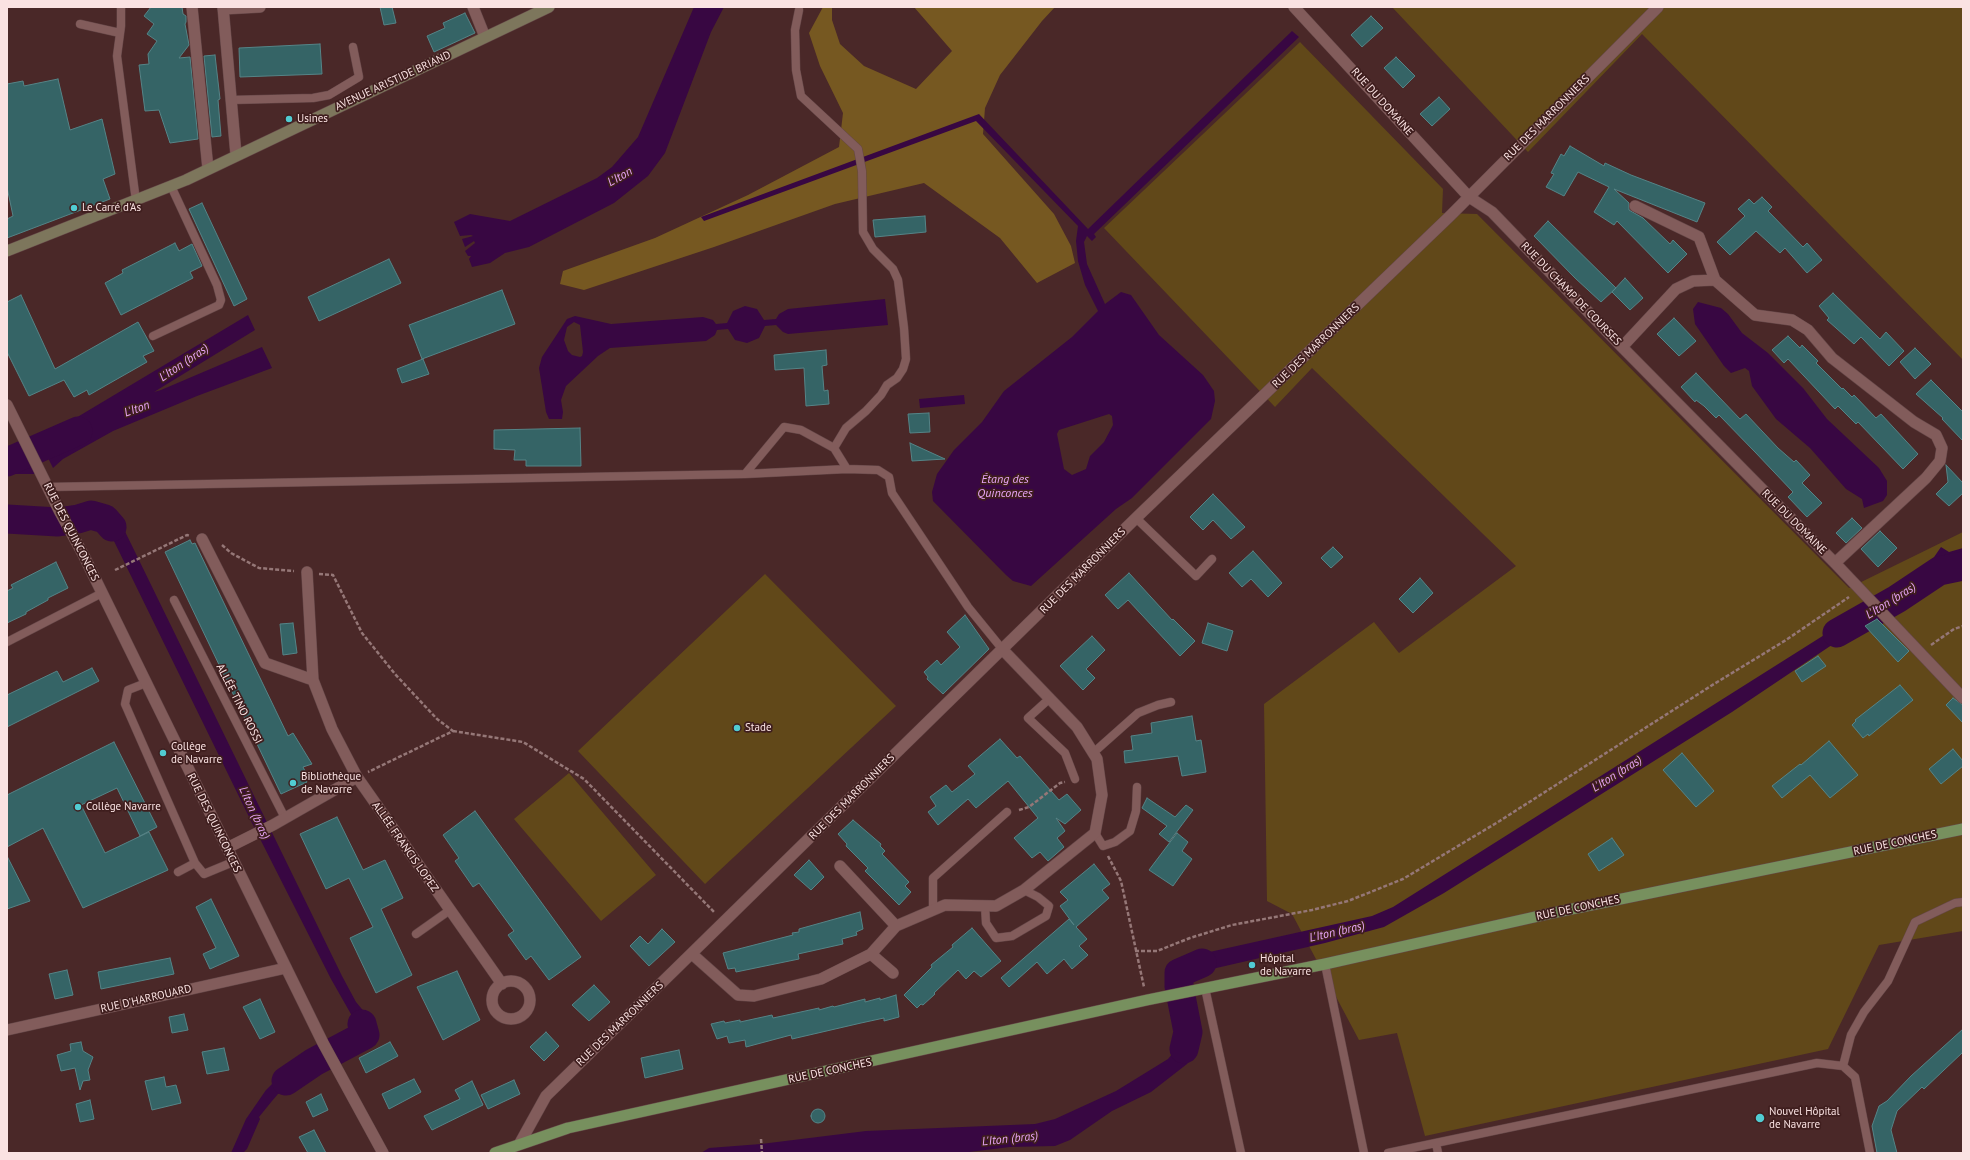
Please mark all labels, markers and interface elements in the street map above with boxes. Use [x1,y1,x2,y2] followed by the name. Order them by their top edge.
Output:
[333,48,453,114] street label: AVENUE ARISTIDE BRIAND
[1348,66,1416,138] street label: RUE DU DOMAINE
[1501,72,1593,164] street label: RUE DES MARRONNIERS
[297,112,328,126] place label: Usines
[284,114,294,124] marker: Usines
[605,164,635,190] water label: L'Iton
[82,201,141,215] place label: Le Carré d'As
[69,203,79,213] marker: Le Carré d'As
[1518,240,1624,348] street label: RUE DU CHAMP DE COURSES
[1270,301,1362,391] street label: RUE DES MARRONNIERS
[157,341,211,385] water label: L'Iton (bras)
[122,398,152,420] water label: L'Iton
[977,473,1033,501] water label: Étang des Quinconces
[40,481,102,583] street label: RUE DES QUINCONCES
[1759,487,1829,557] street label: RUE DU DOMAINE
[1037,525,1129,617] street label: RUE DES MARRONNIERS
[1863,580,1919,622] water label: L'Iton (bras)
[213,662,265,746] street label: ALLÉE TINO ROSSI
[745,721,772,735] place label: Stade
[732,723,742,733] marker: Stade
[171,740,222,766] place label: Collège de Navarre
[158,748,168,758] marker: Collège de Navarre
[806,751,898,843] street label: RUE DES MARRONNIERS
[1589,753,1645,795] water label: L'Iton (bras)
[301,770,361,796] place label: Bibliothèque de Navarre
[184,771,244,875] street label: RUE DES QUINCONCES
[288,778,298,788] marker: Bibliothèque de Navarre
[236,784,272,842] water label: L'Iton (bras)
[369,799,441,895] street label: ALLÉE FRANCIS LOPEZ
[86,800,161,814] place label: Collège Navarre
[73,802,83,812] marker: Collège Navarre
[1852,828,1938,858] street label: RUE DE CONCHES
[1535,893,1621,923] street label: RUE DE CONCHES
[1308,919,1366,945] water label: L'Iton (bras)
[1260,952,1311,978] place label: Hôpital de Navarre
[1247,960,1257,970] marker: Hôpital de Navarre
[574,979,666,1069] street label: RUE DES MARRONNIERS
[99,982,193,1016] street label: RUE D'HARROUARD
[787,1056,873,1086] street label: RUE DE CONCHES
[1769,1105,1840,1131] place label: Nouvel Hôpital de Navarre
[1754,1112,1766,1124] marker: Nouvel Hôpital de Navarre
[981,1129,1039,1149] water label: L'Iton (bras)

